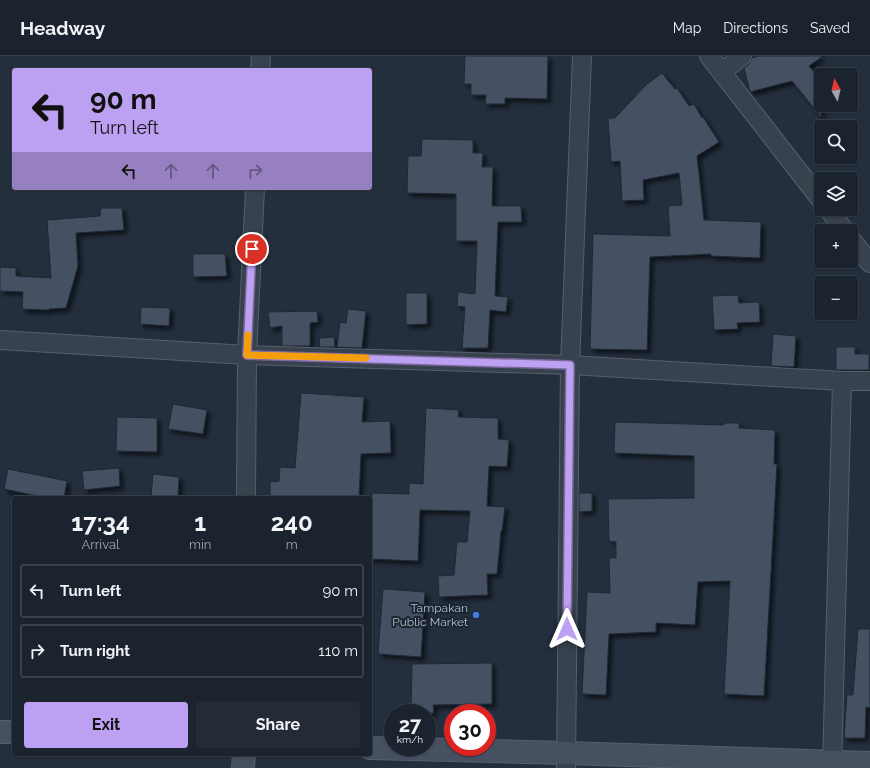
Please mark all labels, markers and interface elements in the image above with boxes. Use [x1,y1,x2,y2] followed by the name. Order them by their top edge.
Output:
[20,17,105,39] text: Headway
[673,20,701,36] text: Map
[723,20,788,36] text: Directions
[810,20,850,36] text: Saved
[814,68,858,112] north arrow
[814,68,858,320] map controls
[90,83,156,116] text: 90 m
[24,84,76,136] icon: left
[90,117,159,138] text: Turn left
[814,120,858,164] button: search
[118,160,140,182] icon: left
[160,160,182,182] icon: ahead
[202,160,224,182] icon: ahead
[244,160,266,182] icon: right
[814,172,858,216] button: layers
[814,224,858,268] button: +
[235,232,269,266] pin
[241,238,263,260] icon: arrive
[814,276,858,320] button: −
[71,508,130,537] text: 17:34
[194,508,206,537] text: 1
[271,508,313,537] text: 240
[81,537,120,552] text: Arrival
[189,537,211,552] text: min
[286,537,298,552] text: m
[26,580,48,602] icon: left
[60,582,121,600] text: Turn left
[322,582,358,600] text: 90 m
[392,601,468,629] place label: Tampakan Public Market
[546,608,588,650] position arrow
[471,610,481,620] marker: Tampakan Public Market
[26,640,48,662] icon: right
[60,642,130,660] text: Turn right
[318,642,358,660] text: 110 m
[24,702,188,748] button: Exit
[196,702,360,748] button: Share
[444,704,496,756] speed limit sign: 30
[399,713,421,737] text: 27
[397,734,423,745] text: km/h

